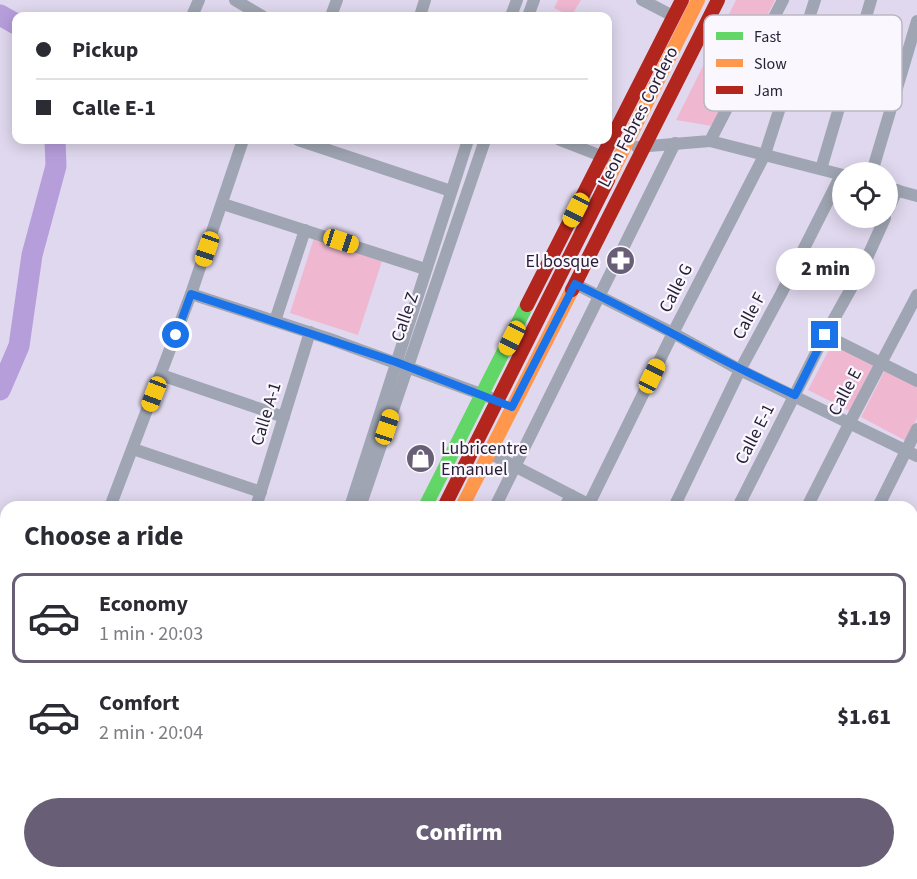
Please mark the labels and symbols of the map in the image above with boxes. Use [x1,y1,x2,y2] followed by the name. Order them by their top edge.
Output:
[704,15,902,111] legend
[754,26,782,48] text: Fast
[592,42,684,192] street label: Leon Febres Cordero
[754,53,787,75] text: Slow
[754,80,783,102] text: Jam
[560,190,592,230] car
[321,227,361,255] car
[193,229,221,269] car
[604,245,636,277] pharmacy icon: El bosque
[776,248,874,290] callout: 2 min
[525,249,599,274] place label: El bosque
[653,259,699,317] street label: Calle G
[726,288,772,344] street label: Calle F
[385,289,425,345] street label: Calle Z
[496,318,528,358] car
[162,321,189,348] route start
[811,321,838,348] route end
[636,356,668,396] car
[822,364,868,420] street label: Calle E
[139,374,169,414] car
[244,379,288,449] street label: Calle A-1
[729,399,781,469] street label: Calle E-1
[373,407,401,447] car
[441,436,528,482] place label: Lubricentre Emanuel
[404,442,436,474] shop icon: Lubricentre Emanuel

